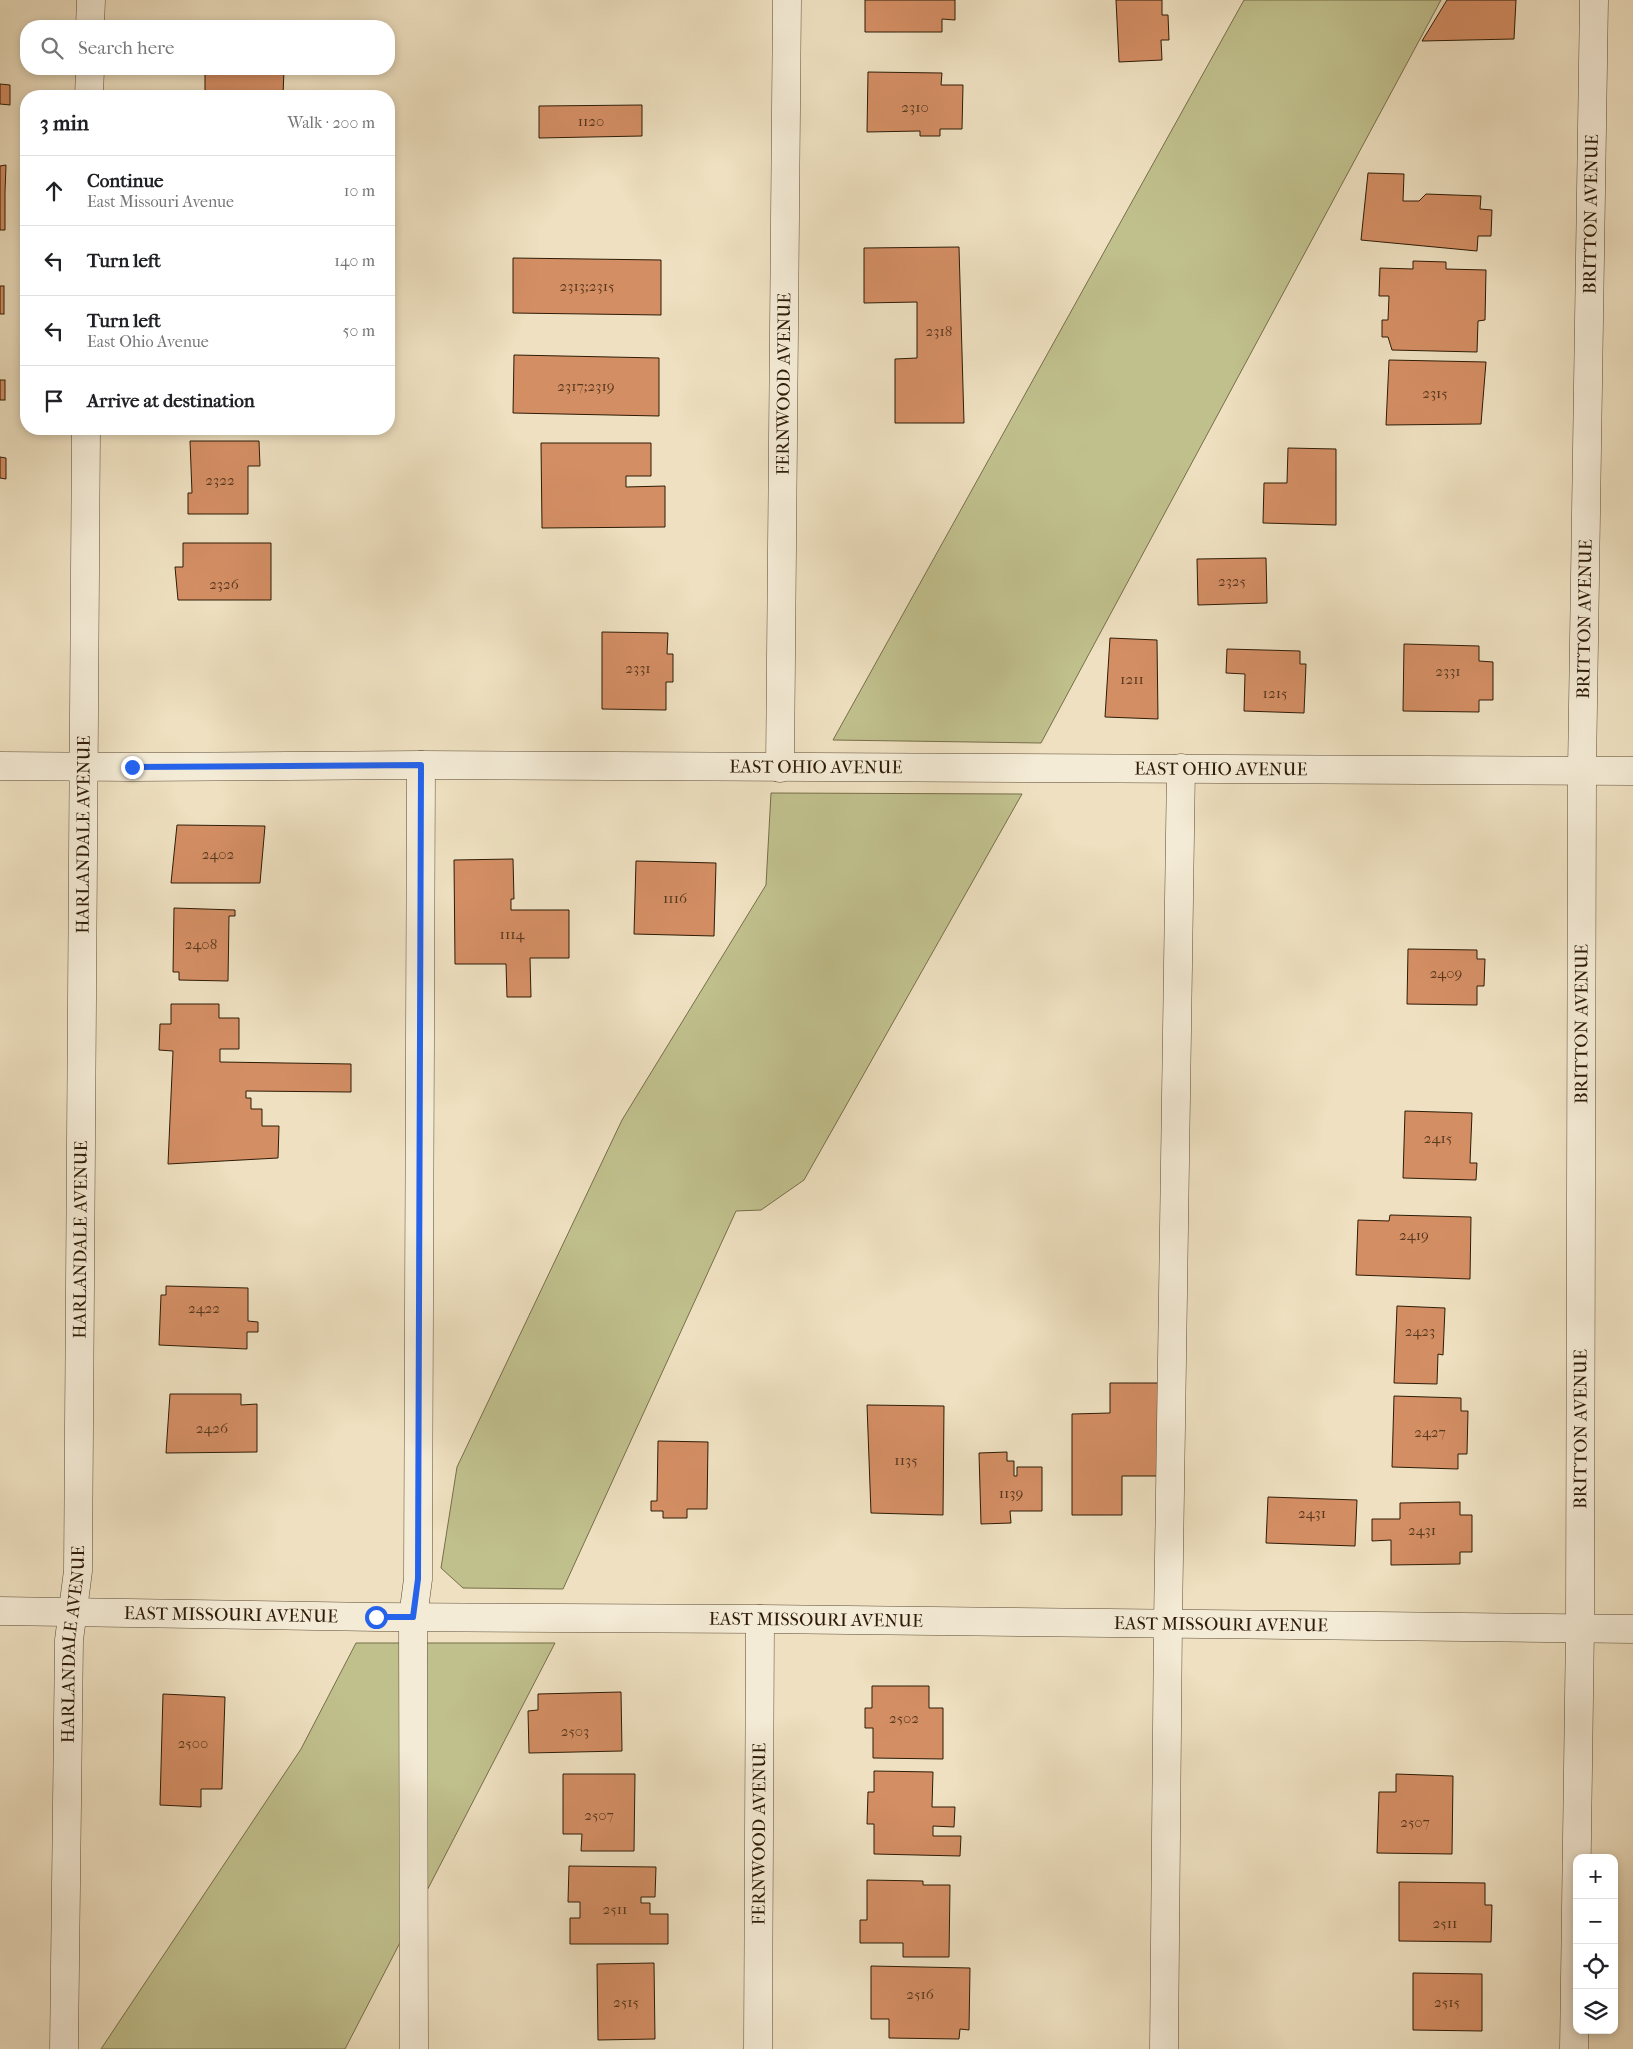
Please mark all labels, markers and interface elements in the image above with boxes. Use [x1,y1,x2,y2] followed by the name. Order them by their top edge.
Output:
[20,20,395,75] search box
[38,34,66,62] icon: search
[78,37,174,59] text: Search here
[901,98,929,116] house number: 2310
[40,111,89,135] text: 3 min
[578,112,604,130] house number: 1120
[288,113,375,132] text: Walk · 200 m
[1579,134,1602,294] street label: BRITTON AVENUE
[87,170,163,192] text: Continue
[40,177,68,205] icon: ahead
[344,181,375,200] text: 10 m
[87,192,234,211] text: East Missouri Avenue
[40,247,68,275] icon: left
[87,250,161,272] text: Turn left
[334,251,375,270] text: 140 m
[560,277,614,295] house number: 2313;2315
[772,293,795,475] street label: FERNWOOD AVENUE
[87,310,161,332] text: Turn left
[40,317,68,345] icon: left
[343,321,375,340] text: 50 m
[926,322,952,340] house number: 2318
[87,332,209,351] text: East Ohio Avenue
[557,377,615,395] house number: 2317;2319
[1422,384,1448,402] house number: 2315
[40,387,68,415] icon: arrive
[87,390,255,412] text: Arrive at destination
[205,471,235,489] house number: 2322
[1573,539,1596,699] street label: BRITTON AVENUE
[1218,572,1246,590] house number: 2325
[209,575,240,593] house number: 2326
[625,659,651,677] house number: 2331
[1435,662,1461,680] house number: 2331
[1120,670,1144,688] house number: 1211
[1263,684,1287,702] house number: 1215
[72,735,94,934] street label: HARLANDALE AVENUE
[121,756,144,779] route end
[729,756,903,778] street label: EAST OHIO AVENUE
[1134,758,1308,780] street label: EAST OHIO AVENUE
[202,845,235,863] house number: 2402
[663,889,688,907] house number: 1116
[500,925,526,943] house number: 1114
[185,935,217,953] house number: 2408
[1571,944,1592,1104] street label: BRITTON AVENUE
[1430,964,1462,982] house number: 2409
[1424,1129,1452,1147] house number: 2415
[69,1140,92,1339] street label: HARLANDALE AVENUE
[1399,1226,1429,1244] house number: 2419
[188,1299,220,1317] house number: 2422
[1405,1322,1435,1340] house number: 2423
[1570,1349,1591,1509] street label: BRITTON AVENUE
[196,1419,229,1437] house number: 2426
[1414,1423,1446,1441] house number: 2427
[894,1451,918,1469] house number: 1135
[999,1484,1023,1502] house number: 1139
[1298,1504,1326,1522] house number: 2431
[1408,1521,1436,1539] house number: 2431
[57,1545,89,1743] street label: HARLANDALE AVENUE
[124,1602,338,1627] street label: EAST MISSOURI AVENUE
[365,1606,388,1629] route start
[709,1608,923,1631] street label: EAST MISSOURI AVENUE
[1114,1613,1328,1636] street label: EAST MISSOURI AVENUE
[889,1709,919,1727] house number: 2502
[561,1722,589,1740] house number: 2503
[178,1734,208,1752] house number: 2500
[748,1743,770,1925] street label: FERNWOOD AVENUE
[584,1806,614,1824] house number: 2507
[1400,1813,1430,1831] house number: 2507
[1573,1854,1618,2034] map controls
[1573,1854,1618,1899] button: +
[1573,1899,1618,1944] button: −
[603,1900,627,1918] house number: 2511
[1433,1914,1457,1932] house number: 2511
[1573,1944,1618,1989] button: locate
[906,1985,935,2003] house number: 2516
[1573,1989,1618,2034] button: layers
[613,1993,639,2011] house number: 2515
[1434,1993,1460,2011] house number: 2515

